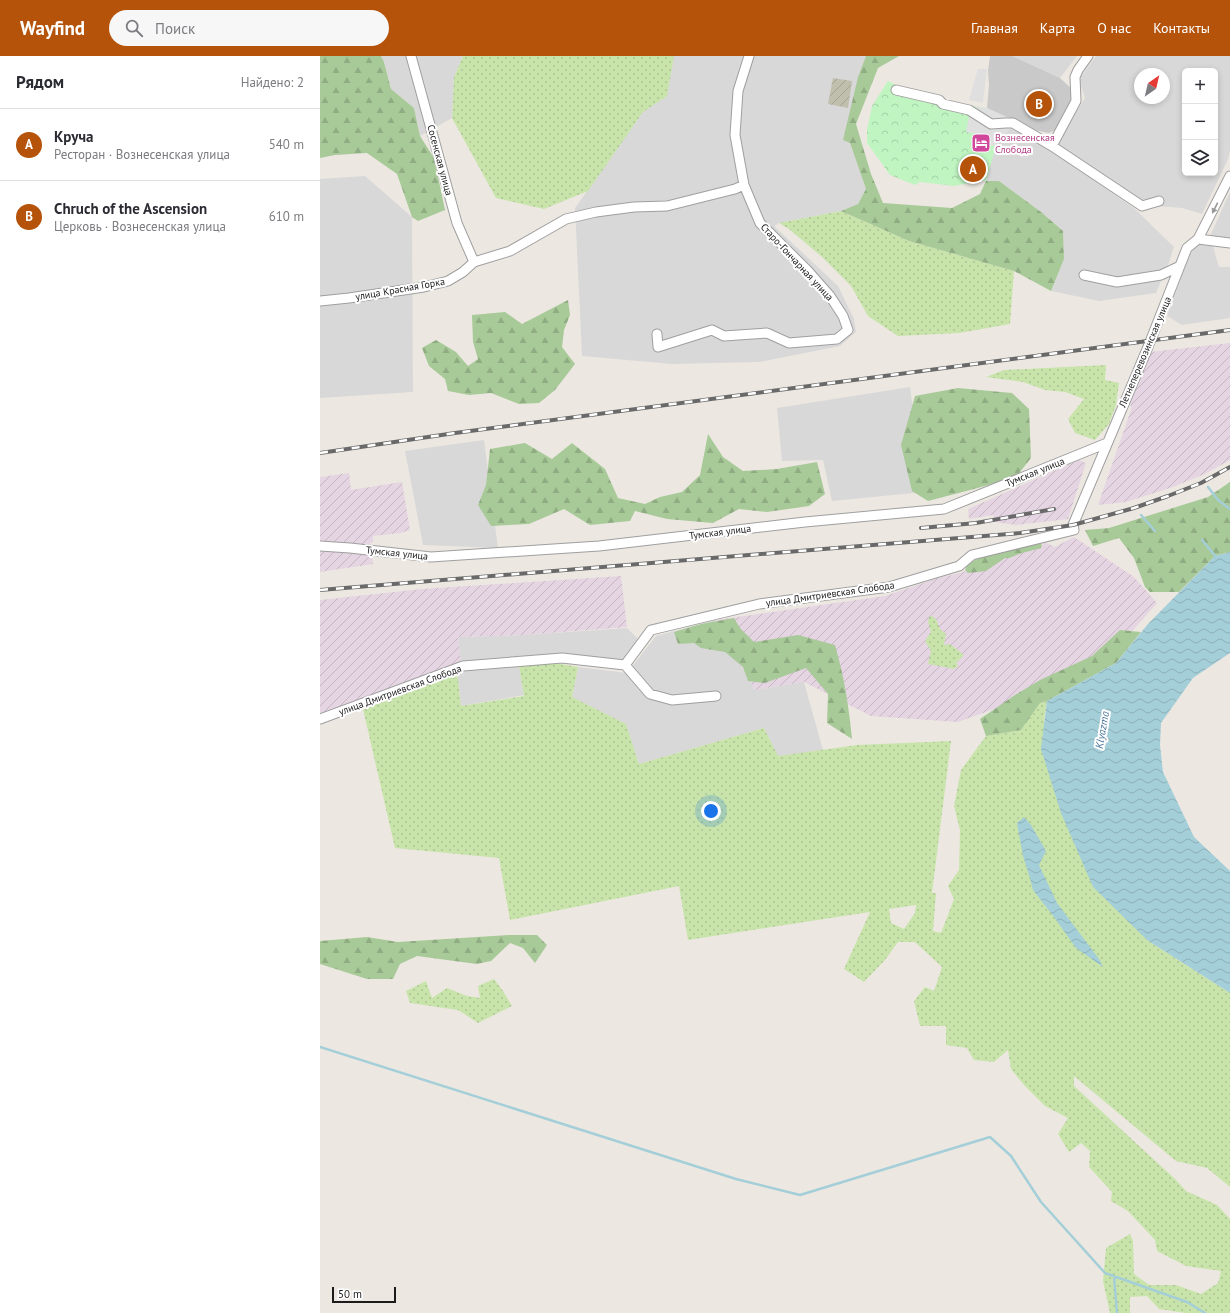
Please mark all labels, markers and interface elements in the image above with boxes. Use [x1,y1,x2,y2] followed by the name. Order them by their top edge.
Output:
[109,10,389,46] search box
[20,16,85,40] text: Wayfind
[123,17,145,39] icon: search
[155,19,195,38] text: Поиск
[971,19,1018,37] text: Главная
[1040,19,1075,37] text: Карта
[1097,19,1131,37] text: О нас
[1153,19,1210,37] text: Контакты
[1134,68,1170,104] north arrow
[1182,68,1218,176] map controls
[1182,68,1218,104] button: +
[16,71,64,93] text: Рядом
[241,74,304,91] text: Найдено: 2
[1026,89,1052,119] pin: B
[1182,104,1218,140] button: −
[424,123,456,197] street label: Сосенская улица
[54,127,93,146] text: Круча
[995,131,1055,156] place label: Вознесенская Слобода
[970,132,992,154] hotel icon: Вознесенская Слобода
[25,136,33,153] text: A
[269,136,304,153] text: 540 m
[1182,140,1218,176] button: layers
[54,146,230,163] text: Ресторан · Вознесенская улица
[960,154,986,184] pin: A
[54,199,207,218] text: Chruch of the Ascension
[1211,202,1218,214] one-way arrow
[25,208,33,225] text: B
[269,208,304,225] text: 610 m
[54,218,226,235] text: Церковь · Вознесенская улица
[758,221,836,303] street label: Старо-Гончарная улица
[354,275,446,303] street label: улица Красная Горка
[1115,294,1174,410] street label: Летнеперевозинская улица
[1004,454,1066,490] street label: Тумская улица
[688,522,752,542] street label: Тумская улица
[365,543,429,563] street label: Тумская улица
[765,579,895,609] street label: улица Дмитриевская Слобода
[337,662,463,718] street label: улица Дмитриевская Слобода
[1092,710,1112,750] water label: Klyazma
[701,801,721,821] your location
[332,1285,396,1304] scale bar
[338,1287,362,1301] text: 50 m

